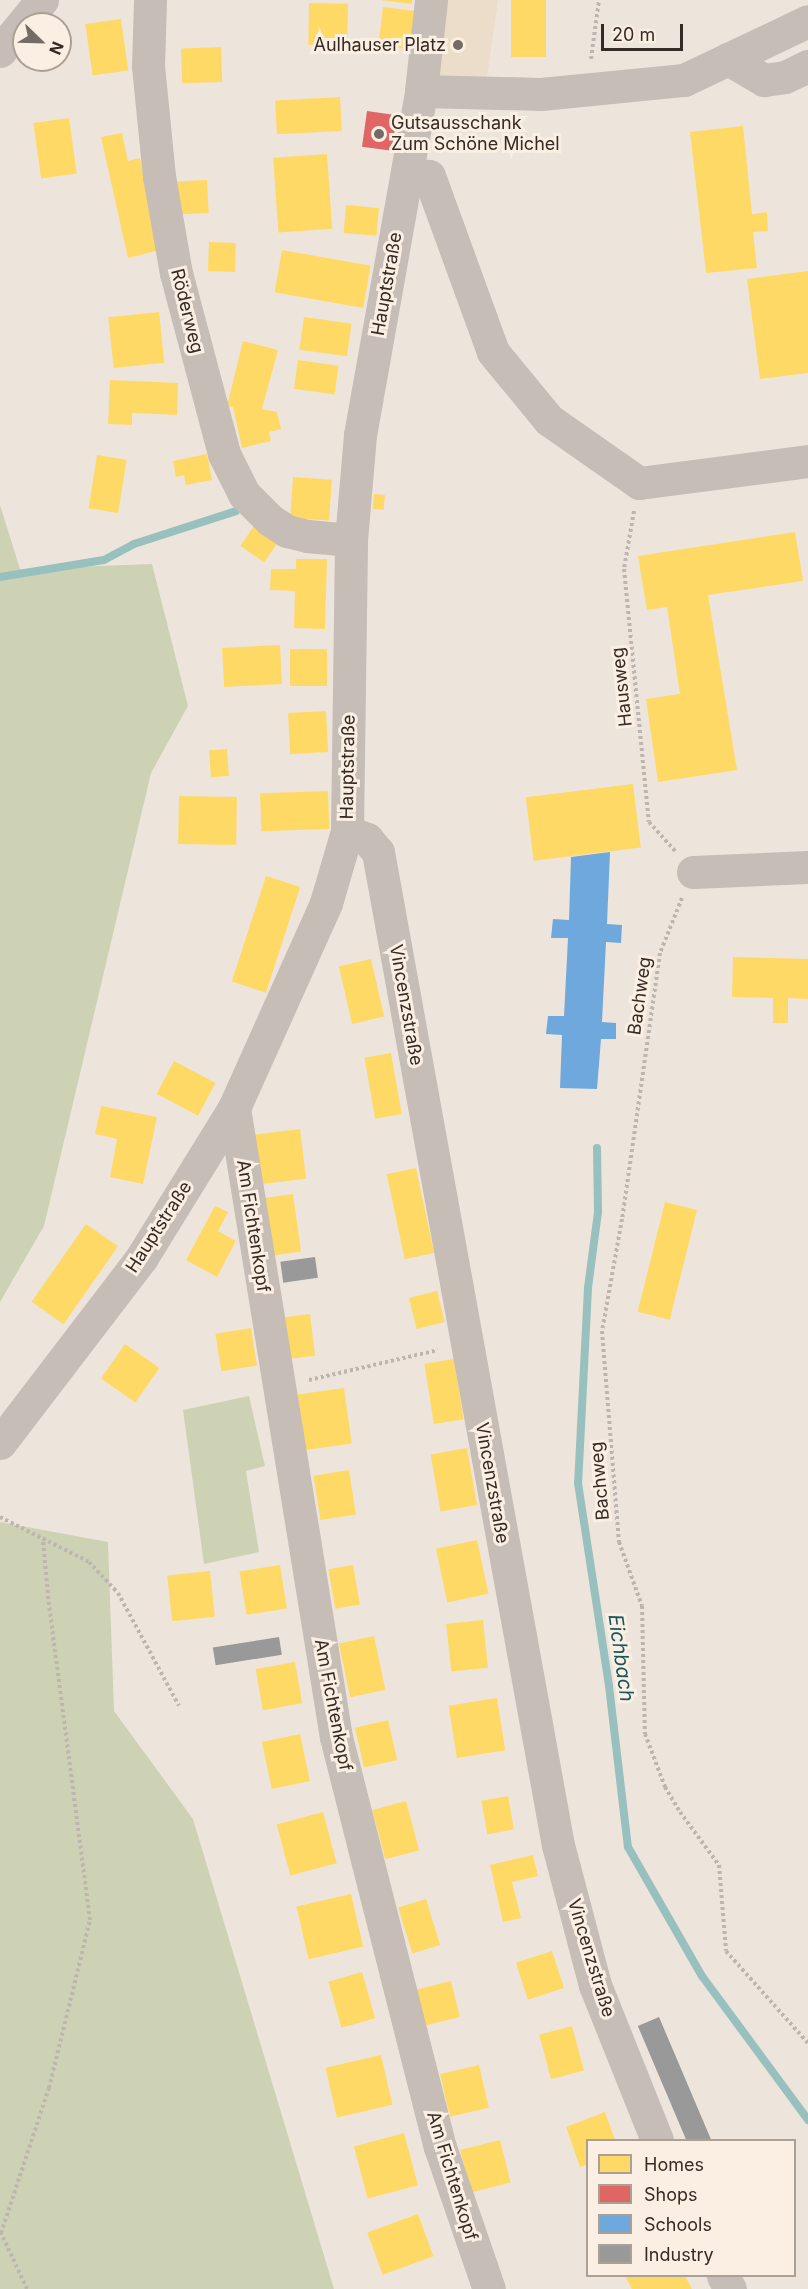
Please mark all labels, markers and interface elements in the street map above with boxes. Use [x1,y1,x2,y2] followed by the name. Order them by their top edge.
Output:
[12,12,72,72] north arrow
[604,12,686,50] scale bar
[612,24,655,45] text: 20 m
[314,34,446,56] place label: Aulhauser Platz
[451,38,465,52] marker: Aulhauser Platz
[45,39,68,58] text: N
[391,113,560,156] place label: Gutsausschank Zum Schöne Michel
[372,127,386,141] marker: Gutsausschank Zum Schöne Michel
[367,231,407,337] street label: Hauptstraße
[166,266,208,356] street label: Röderweg
[607,646,637,728] street label: Hausweg
[336,714,360,820] street label: Hauptstraße
[385,943,427,1067] street label: Vincenzstraße
[624,956,656,1036] street label: Bachweg
[232,1158,274,1294] street label: Am Fichtenkopf
[121,1177,197,1277] street label: Hauptstraße
[471,1421,513,1545] street label: Vincenzstraße
[586,1441,614,1521] street label: Bachweg
[603,1613,639,1703] water label: Eichbach
[310,1637,356,1773] street label: Am Fichtenkopf
[563,1896,619,2020] street label: Vincenzstraße
[422,2109,482,2243] street label: Am Fichtenkopf
[586,2139,796,2277] legend
[644,2154,704,2175] text: Homes
[644,2184,698,2205] text: Shops
[644,2214,712,2235] text: Schools
[644,2244,714,2265] text: Industry

